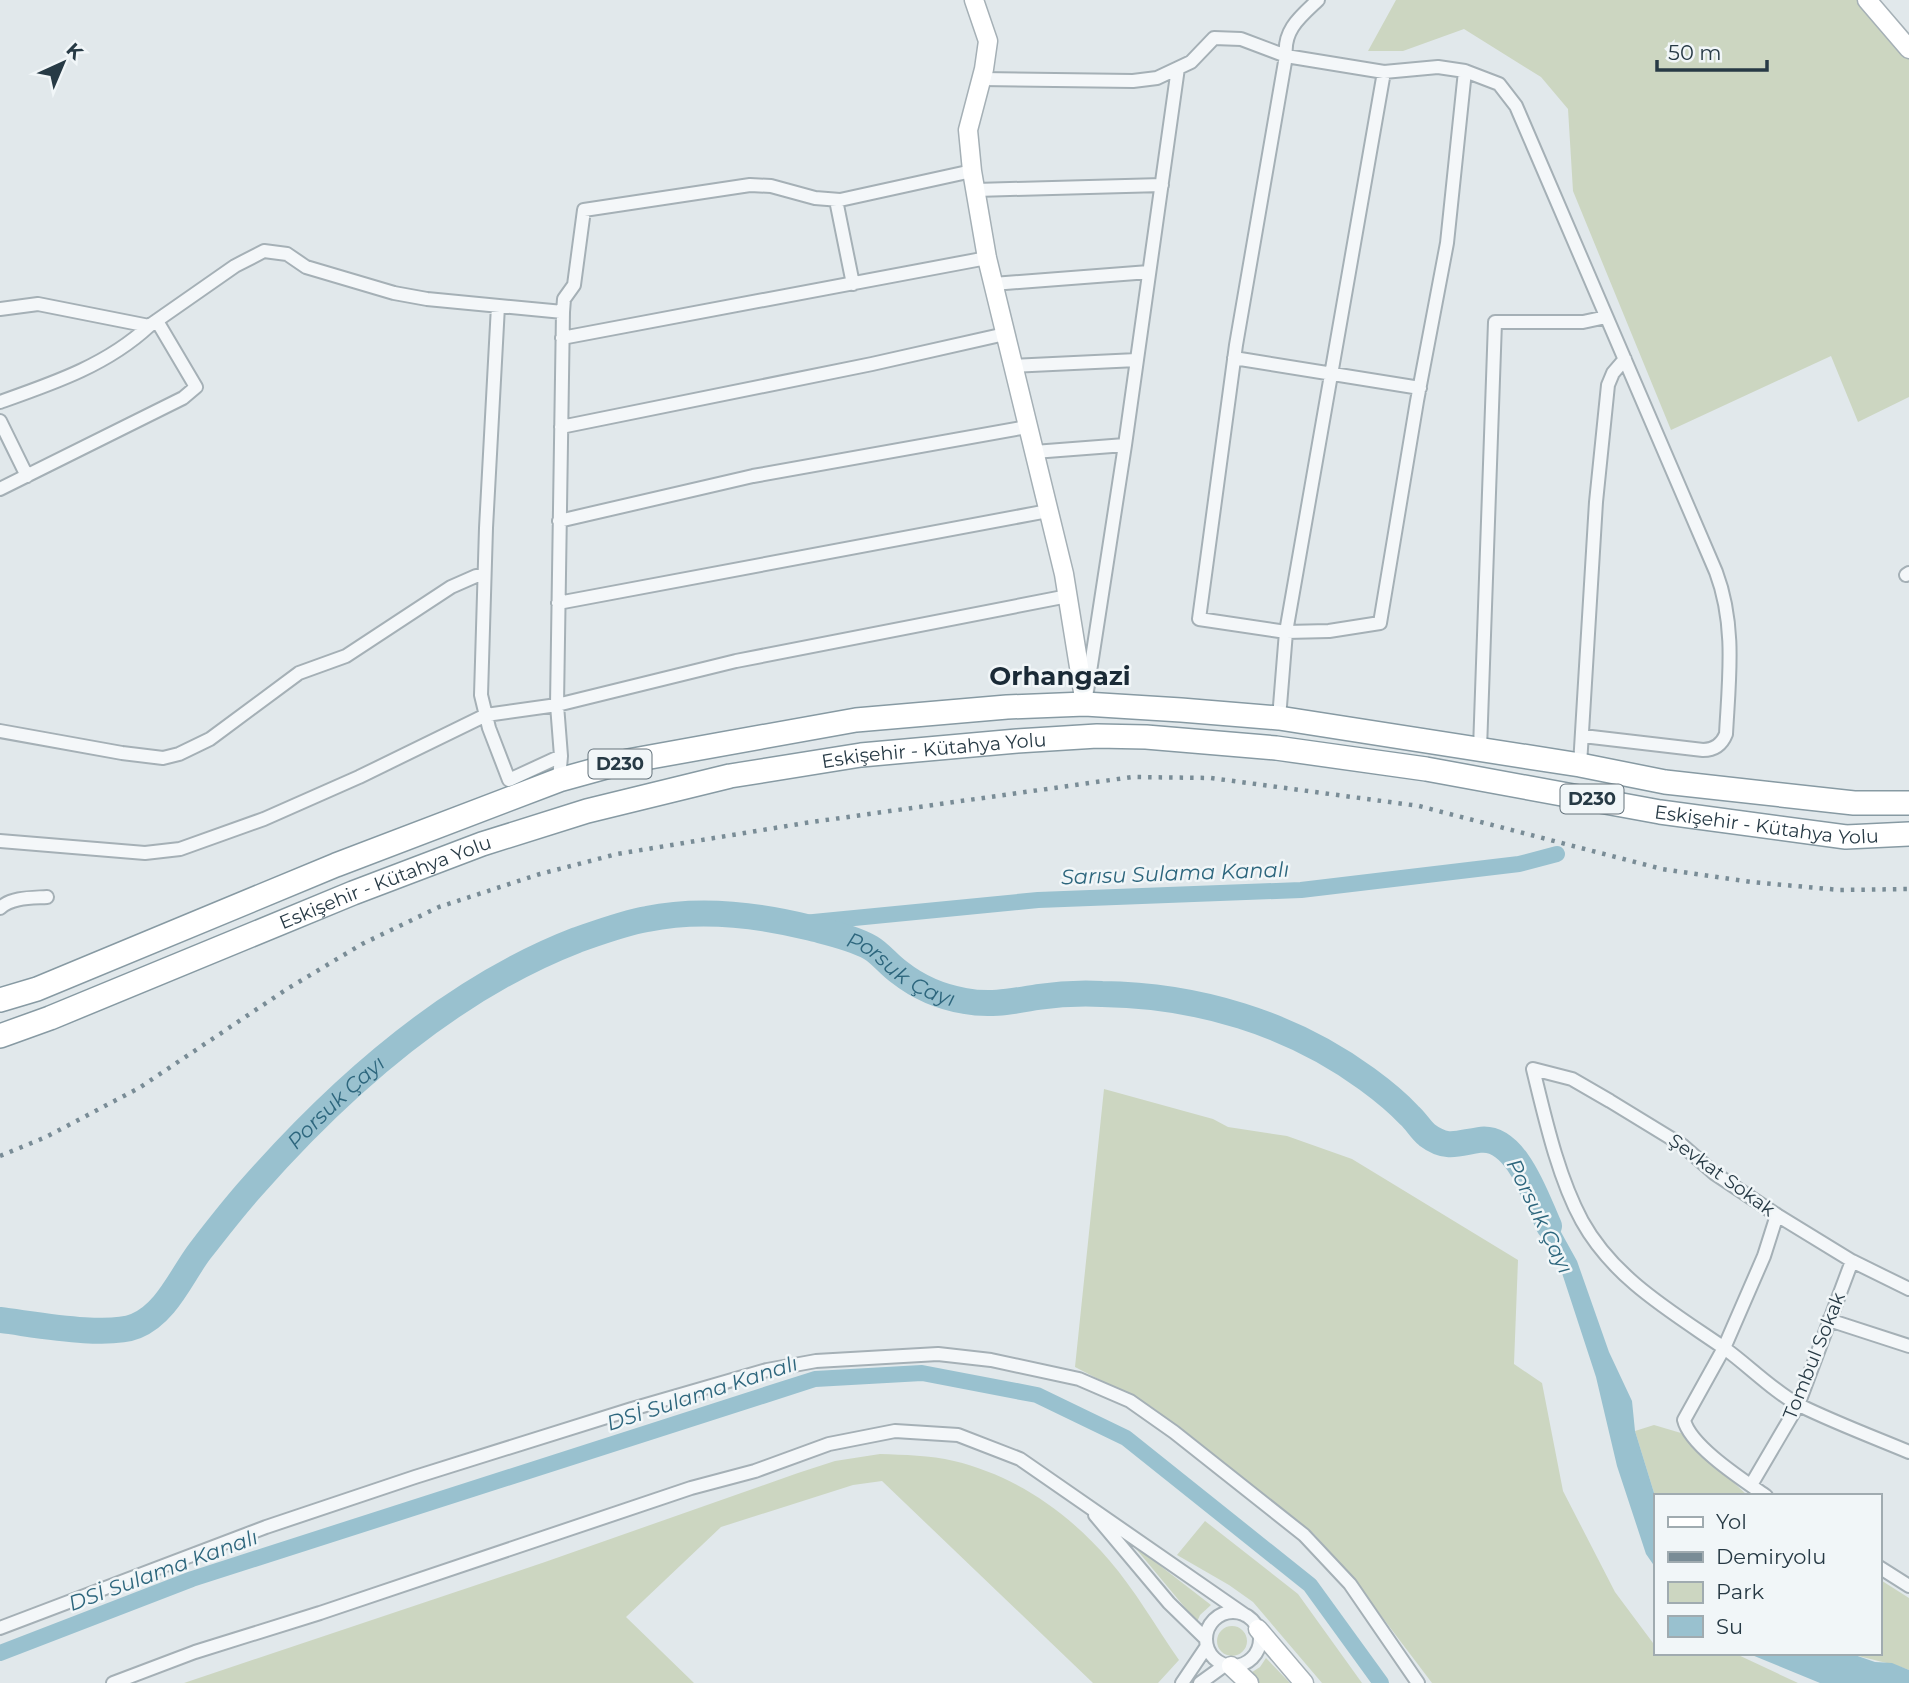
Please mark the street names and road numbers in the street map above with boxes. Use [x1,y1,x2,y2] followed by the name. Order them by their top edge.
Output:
[820,728,1047,773] street label: Eskişehir - Kütahya Yolu
[588,750,652,778] road number: D230
[1560,784,1624,814] road number: D230
[1653,800,1879,849] street label: Eskişehir - Kütahya Yolu
[276,830,494,934] street label: Eskişehir - Kütahya Yolu
[1664,1129,1780,1222] street label: Şevkat Sokak
[1778,1289,1850,1423] street label: Tombul Sokak

